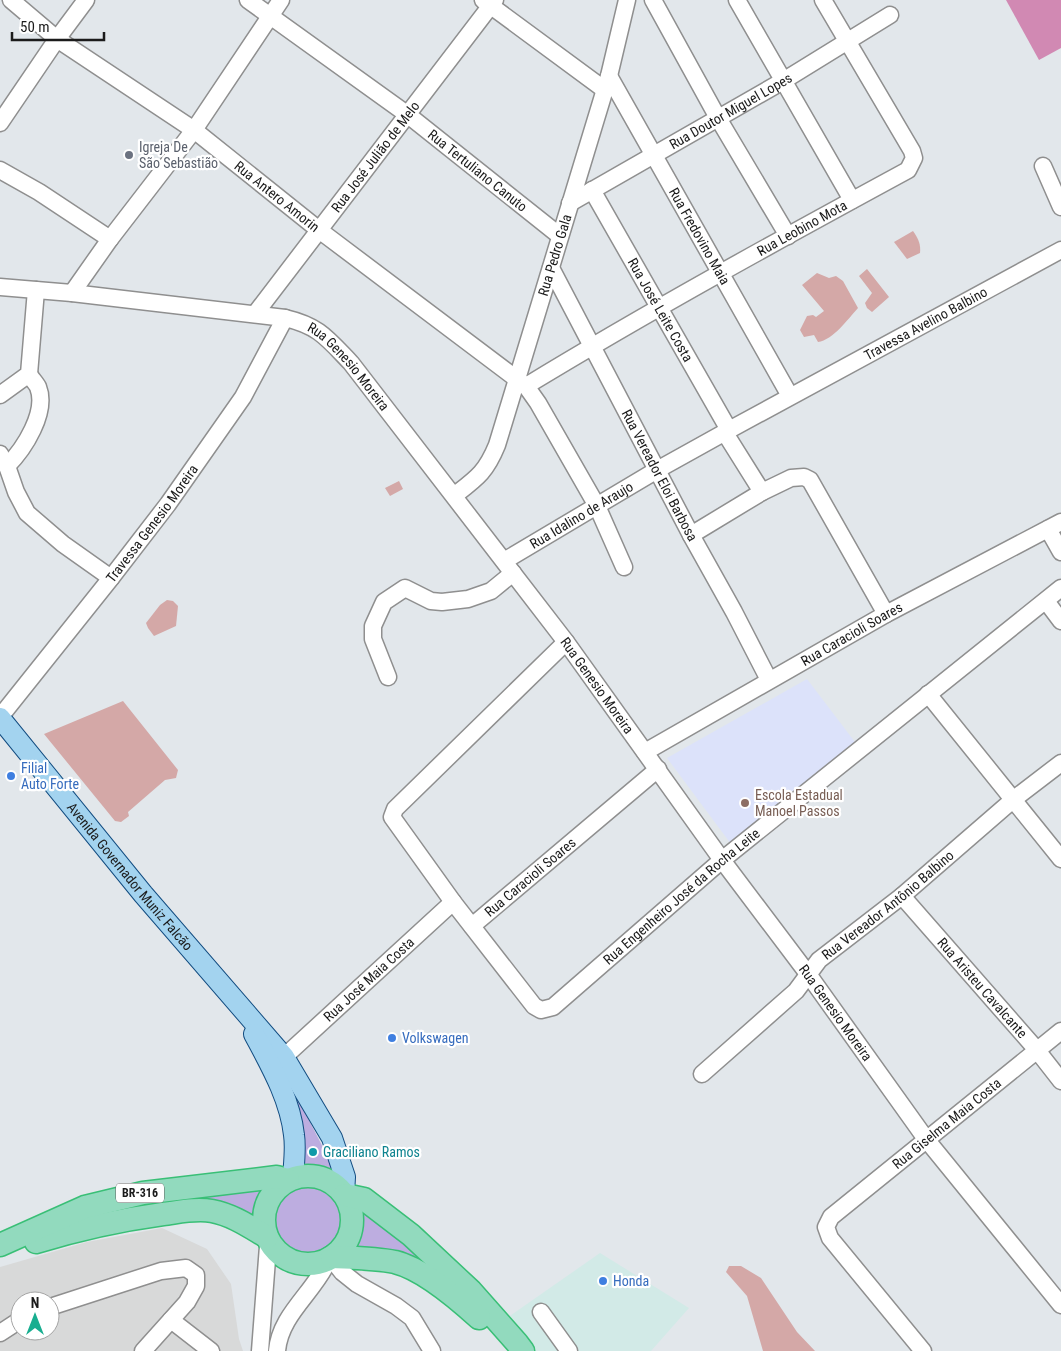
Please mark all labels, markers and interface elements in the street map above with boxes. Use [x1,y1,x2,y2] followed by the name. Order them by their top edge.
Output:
[12,10,105,42] scale bar
[20,18,50,36] text: 50 m
[666,70,795,152] street label: Rua Doutor Miguel Lopes
[328,98,423,215] street label: Rua José Julião de Melo
[425,126,530,215] street label: Rua Tertuliano Canuto
[139,139,218,171] place label: Igreja De São Sebastião
[123,149,135,161] marker: Igreja De São Sebastião
[231,158,323,235] street label: Rua Antero Amorin
[666,185,733,287] street label: Rua Fredovino Maia
[754,197,849,259] street label: Rua Leobino Mota
[535,212,575,298] street label: Rua Pedro Gala
[625,255,696,365] street label: Rua José Leite Costa
[861,284,990,363] street label: Travessa Avelino Balbino
[305,319,393,414] street label: Rua Genesio Moreira
[619,407,701,544] street label: Rua Vereador Eloi Barbosa
[103,462,201,586] street label: Travessa Genesio Moreira
[527,478,636,552] street label: Rua Idalino de Araujo
[798,599,905,669] street label: Rua Caracioli Soares
[557,634,637,737] street label: Rua Genesio Moreira
[21,760,79,792] place label: Filial Auto Forte
[5,770,17,782] marker: Filial Auto Forte
[755,787,843,819] place label: Escola Estadual Manoel Passos
[739,797,751,809] marker: Escola Estadual Manoel Passos
[64,799,196,954] street label: Avenida Governador Muniz Falcão
[600,825,763,968] street label: Rua Engenheiro José da Rocha Leite
[481,834,579,920] street label: Rua Caracioli Soares
[819,847,957,963] street label: Rua Vereador Antônio Balbino
[320,934,417,1025] street label: Rua José Maia Costa
[934,934,1031,1041] street label: Rua Aristeu Cavalcante
[796,962,875,1064] street label: Rua Genesio Moreira
[402,1030,469,1046] place label: Volkswagen
[386,1032,398,1044] marker: Volkswagen
[889,1075,1004,1172] street label: Rua Giselma Maia Costa
[323,1144,420,1160] place label: Graciliano Ramos
[307,1146,319,1158] marker: Graciliano Ramos
[116,1184,164,1202] road number: BR-316
[613,1273,649,1289] place label: Honda
[597,1275,609,1287] marker: Honda
[10,1291,60,1341] north arrow
[31,1295,39,1311] text: N

